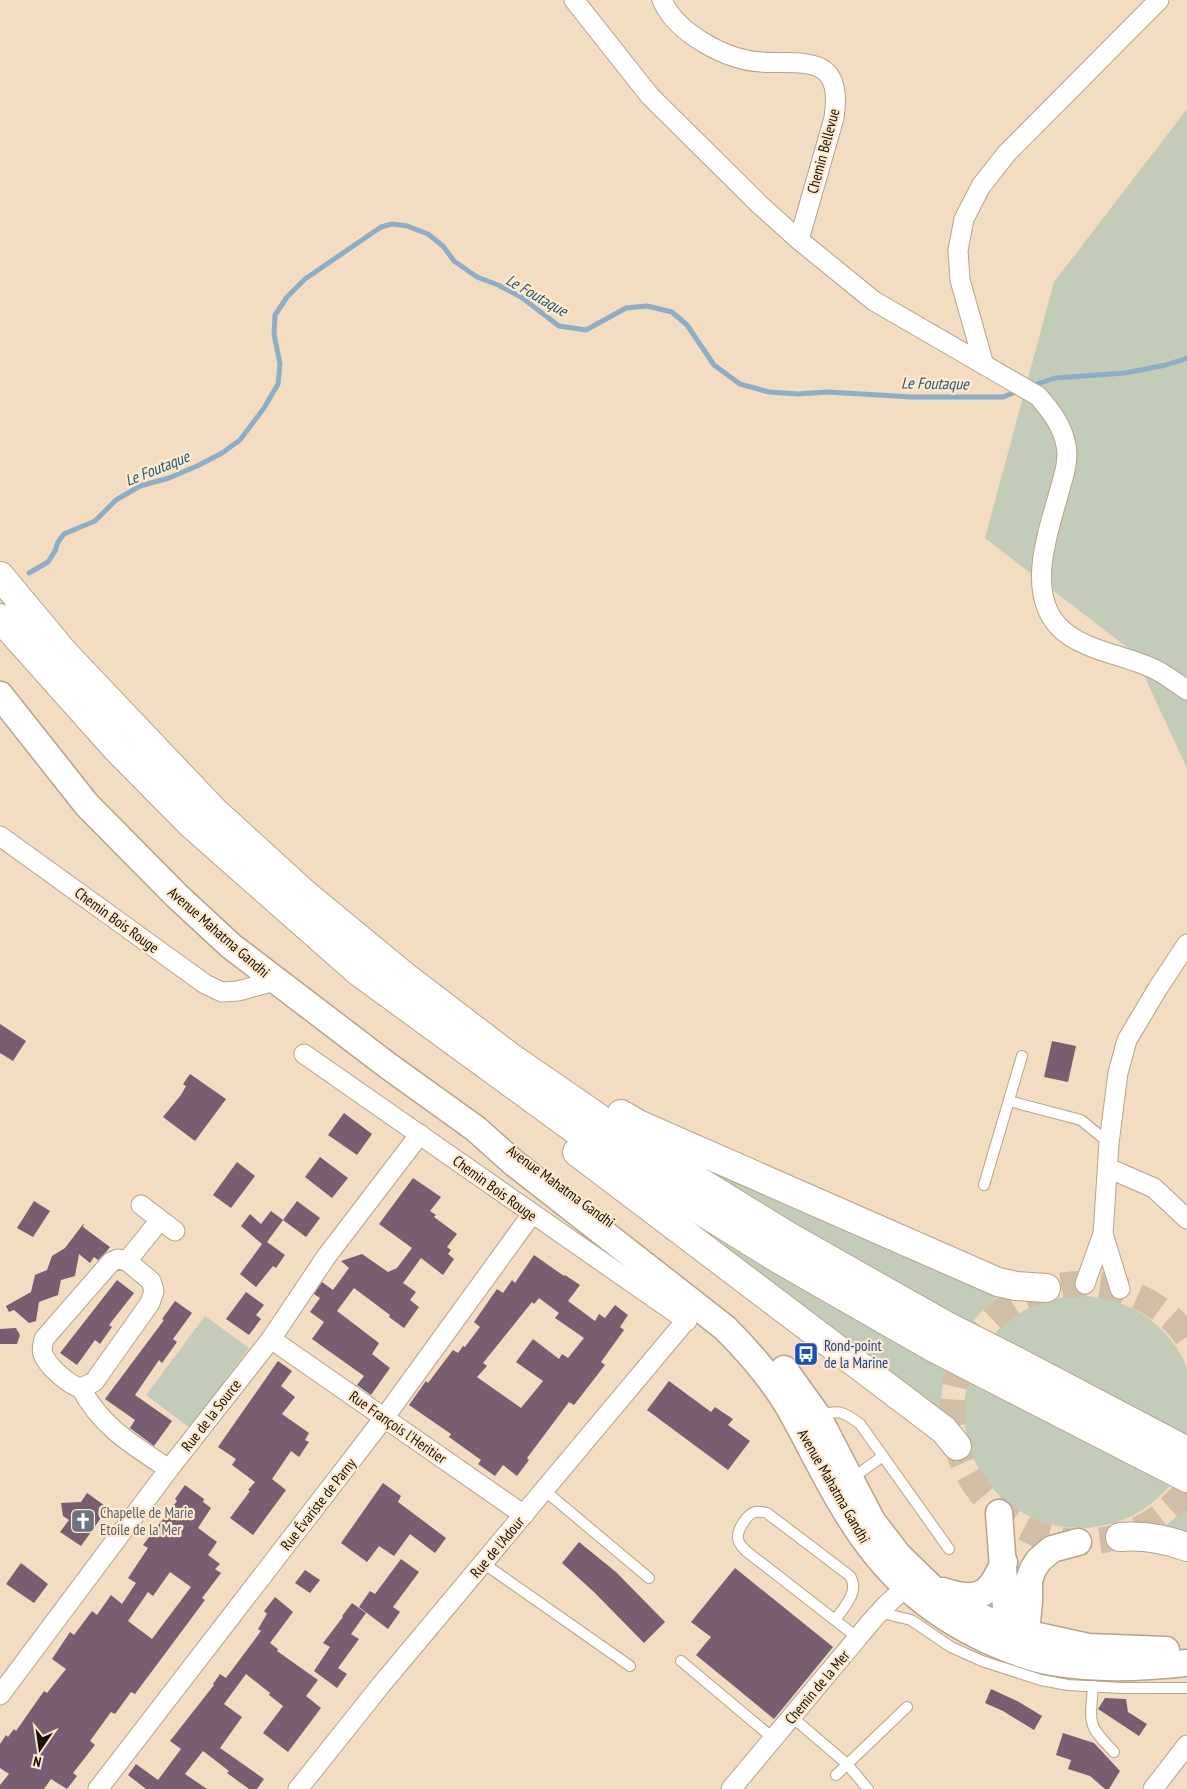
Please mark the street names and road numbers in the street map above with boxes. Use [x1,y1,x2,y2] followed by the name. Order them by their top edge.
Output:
[803,106,843,196] street label: Chemin Bellevue
[71,883,163,957] street label: Chemin Bois Rouge
[164,883,274,981] street label: Avenue Mahatma Gandhi
[503,1141,619,1231] street label: Avenue Mahatma Gandhi
[449,1151,541,1225] street label: Chemin Bois Rouge
[177,1375,245,1455] street label: Rue de la Source
[346,1386,451,1468] street label: Rue François l'Heritier
[794,1426,874,1546] street label: Avenue Mahatma Gandhi
[276,1454,360,1554] street label: Rue Évariste de Parny
[466,1512,529,1582] street label: Rue de l'Adour
[781,1645,854,1728] street label: Chemin de la Mer

